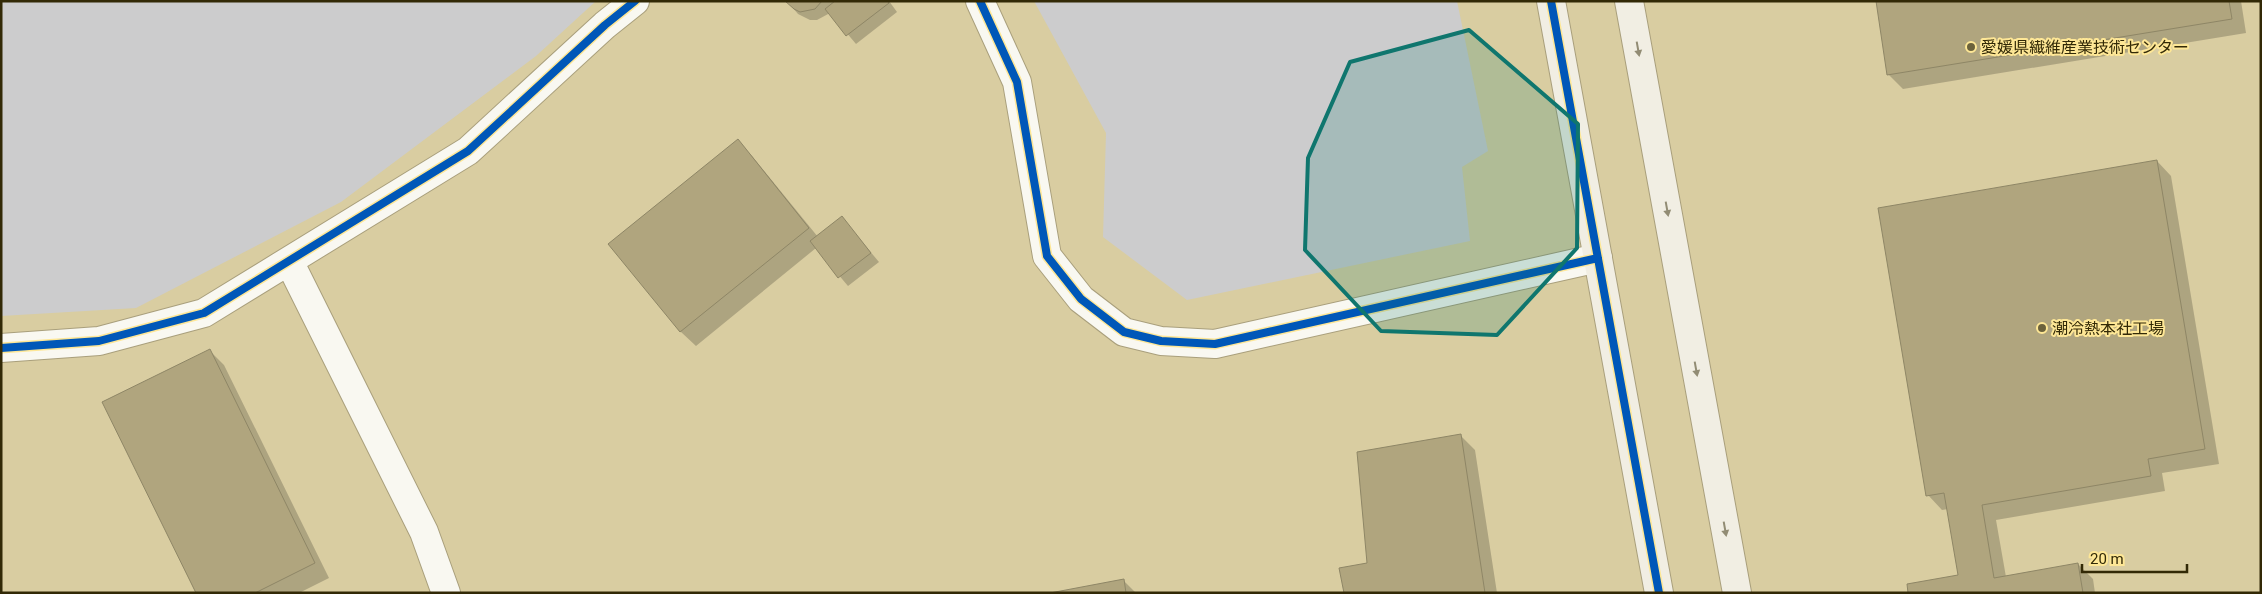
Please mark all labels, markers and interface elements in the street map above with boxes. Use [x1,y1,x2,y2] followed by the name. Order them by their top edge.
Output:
[1981,38,2189,57] place label: 愛媛県繊維産業技術センター
[1965,41,1977,53] marker: 愛媛県繊維産業技術センター
[1634,42,1642,58] one-way arrow
[1663,201,1671,217] one-way arrow
[2052,319,2164,338] place label: 潮冷熱本社工場
[2036,322,2048,334] marker: 潮冷熱本社工場
[1692,361,1700,377] one-way arrow
[1721,521,1729,536] one-way arrow
[2082,542,2187,574] scale bar
[2090,550,2124,568] text: 20 m

